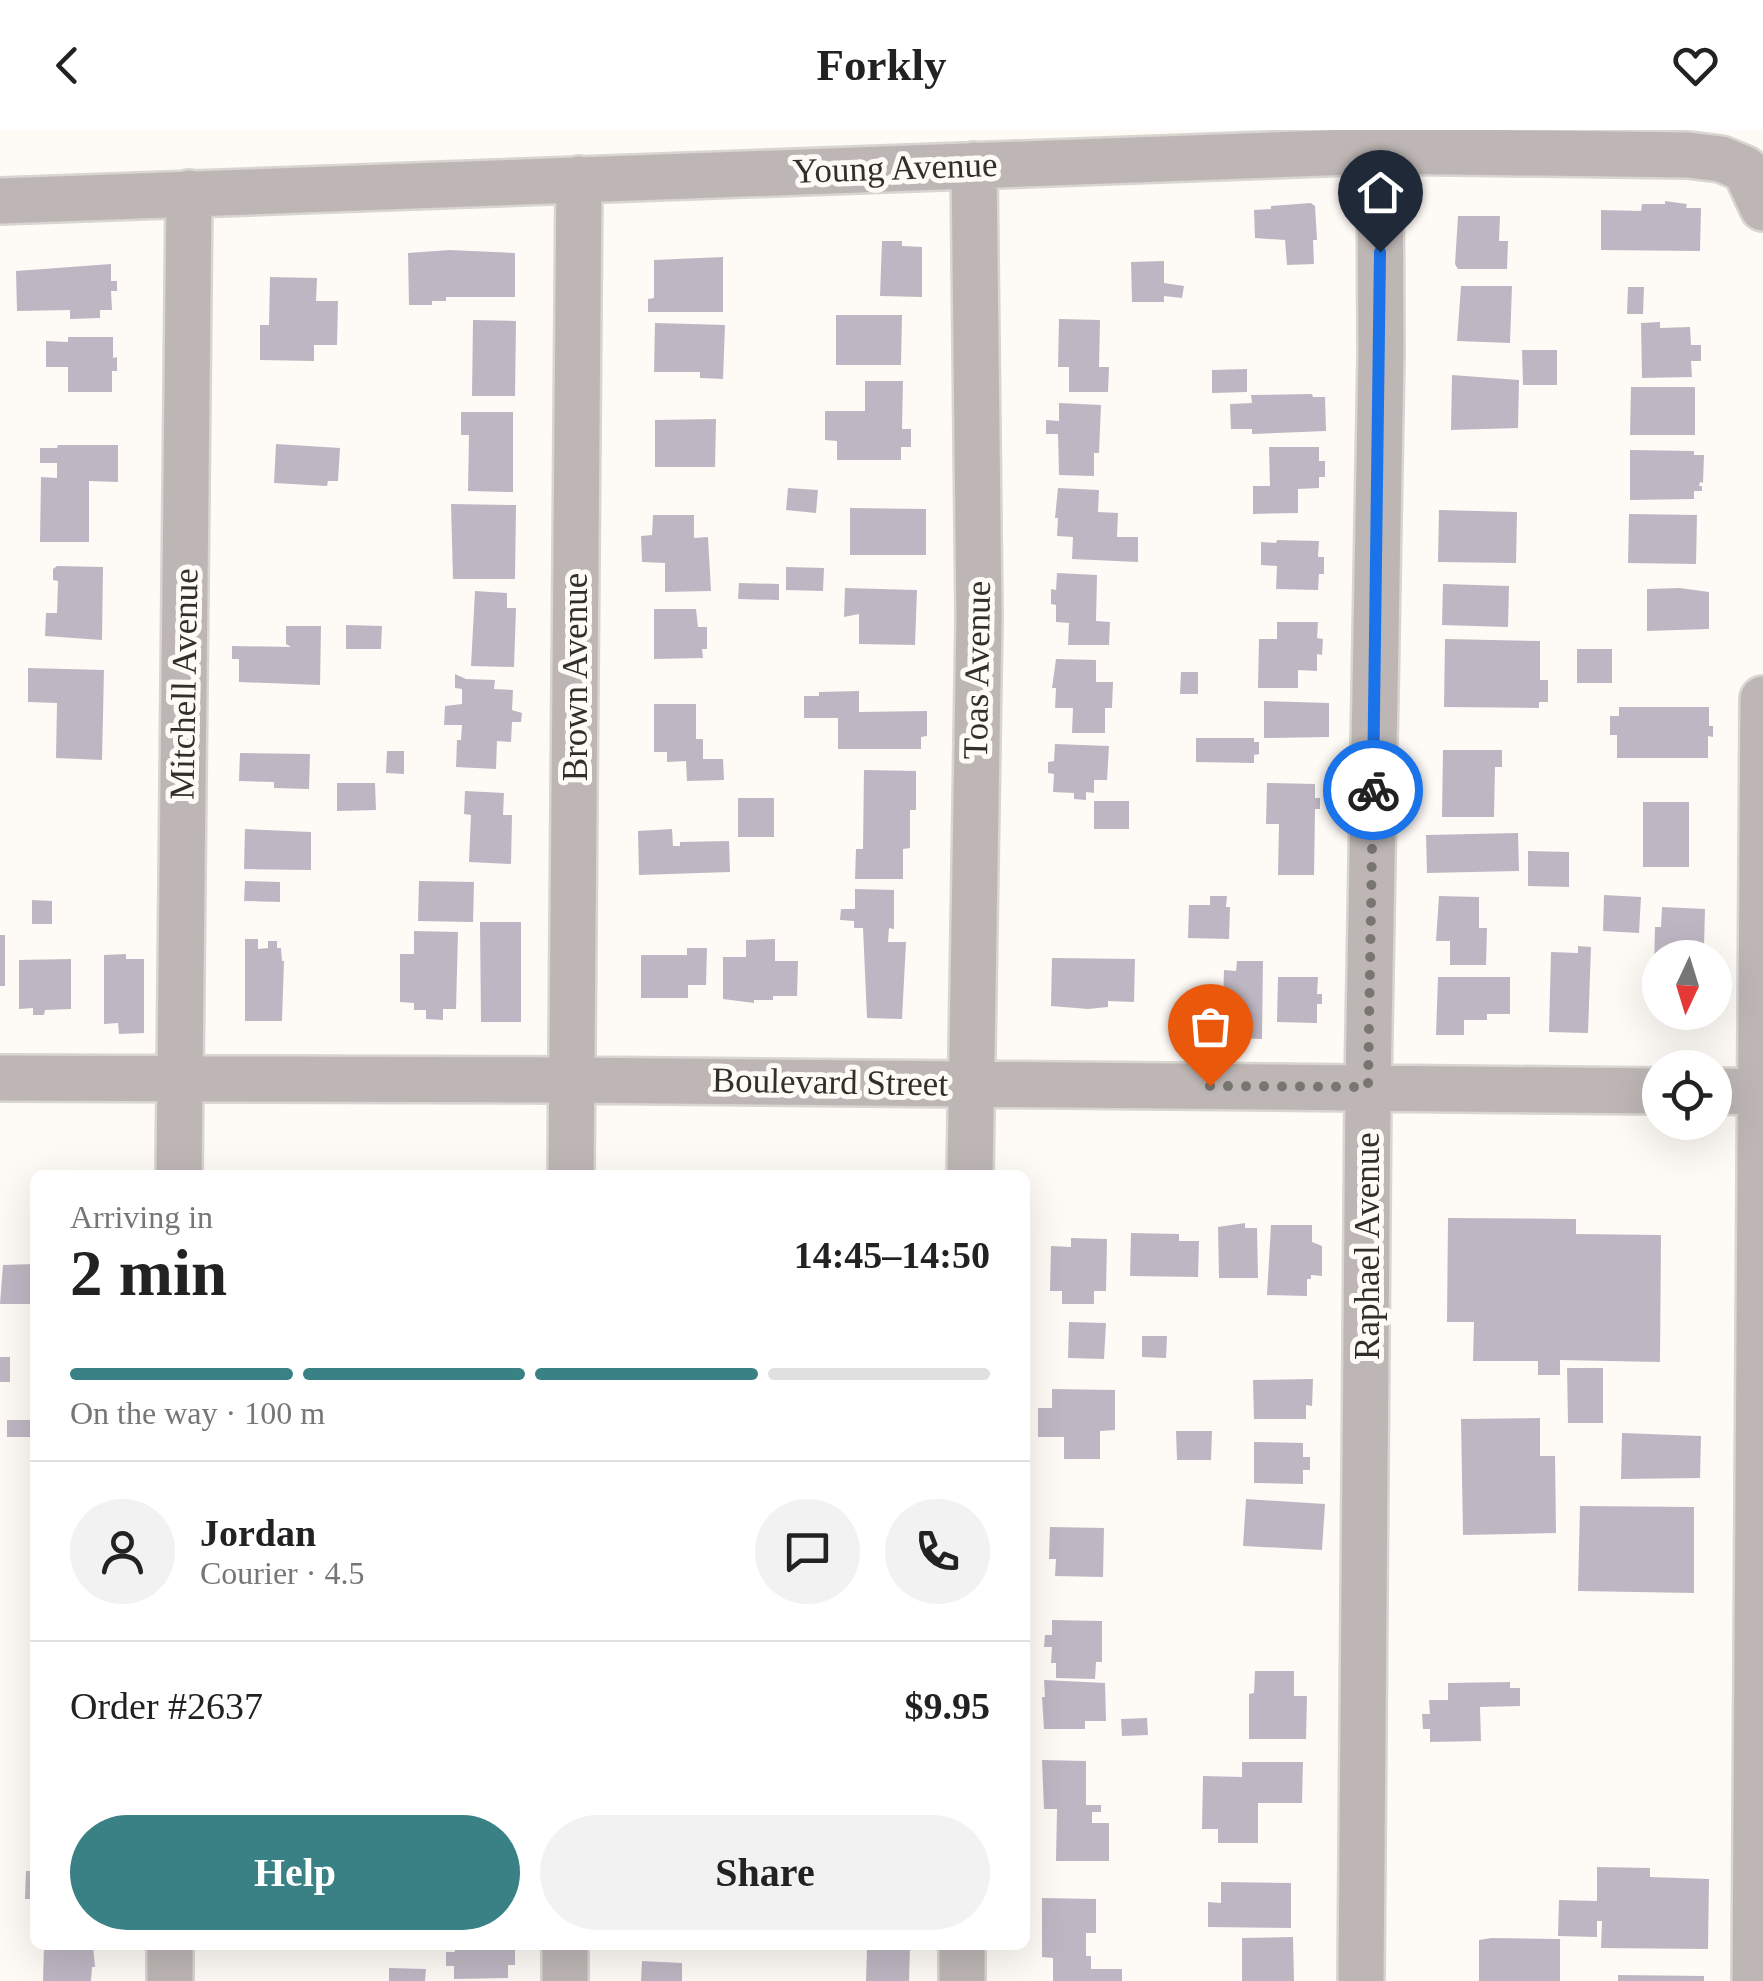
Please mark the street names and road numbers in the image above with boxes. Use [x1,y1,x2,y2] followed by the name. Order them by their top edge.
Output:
[792,145,998,191] street label: Young Avenue
[162,568,206,800] street label: Mitchell Avenue
[556,573,595,781] street label: Brown Avenue
[956,580,998,760] street label: Toas Avenue
[712,1060,949,1104] street label: Boulevard Street
[1348,1132,1387,1360] street label: Raphael Avenue

